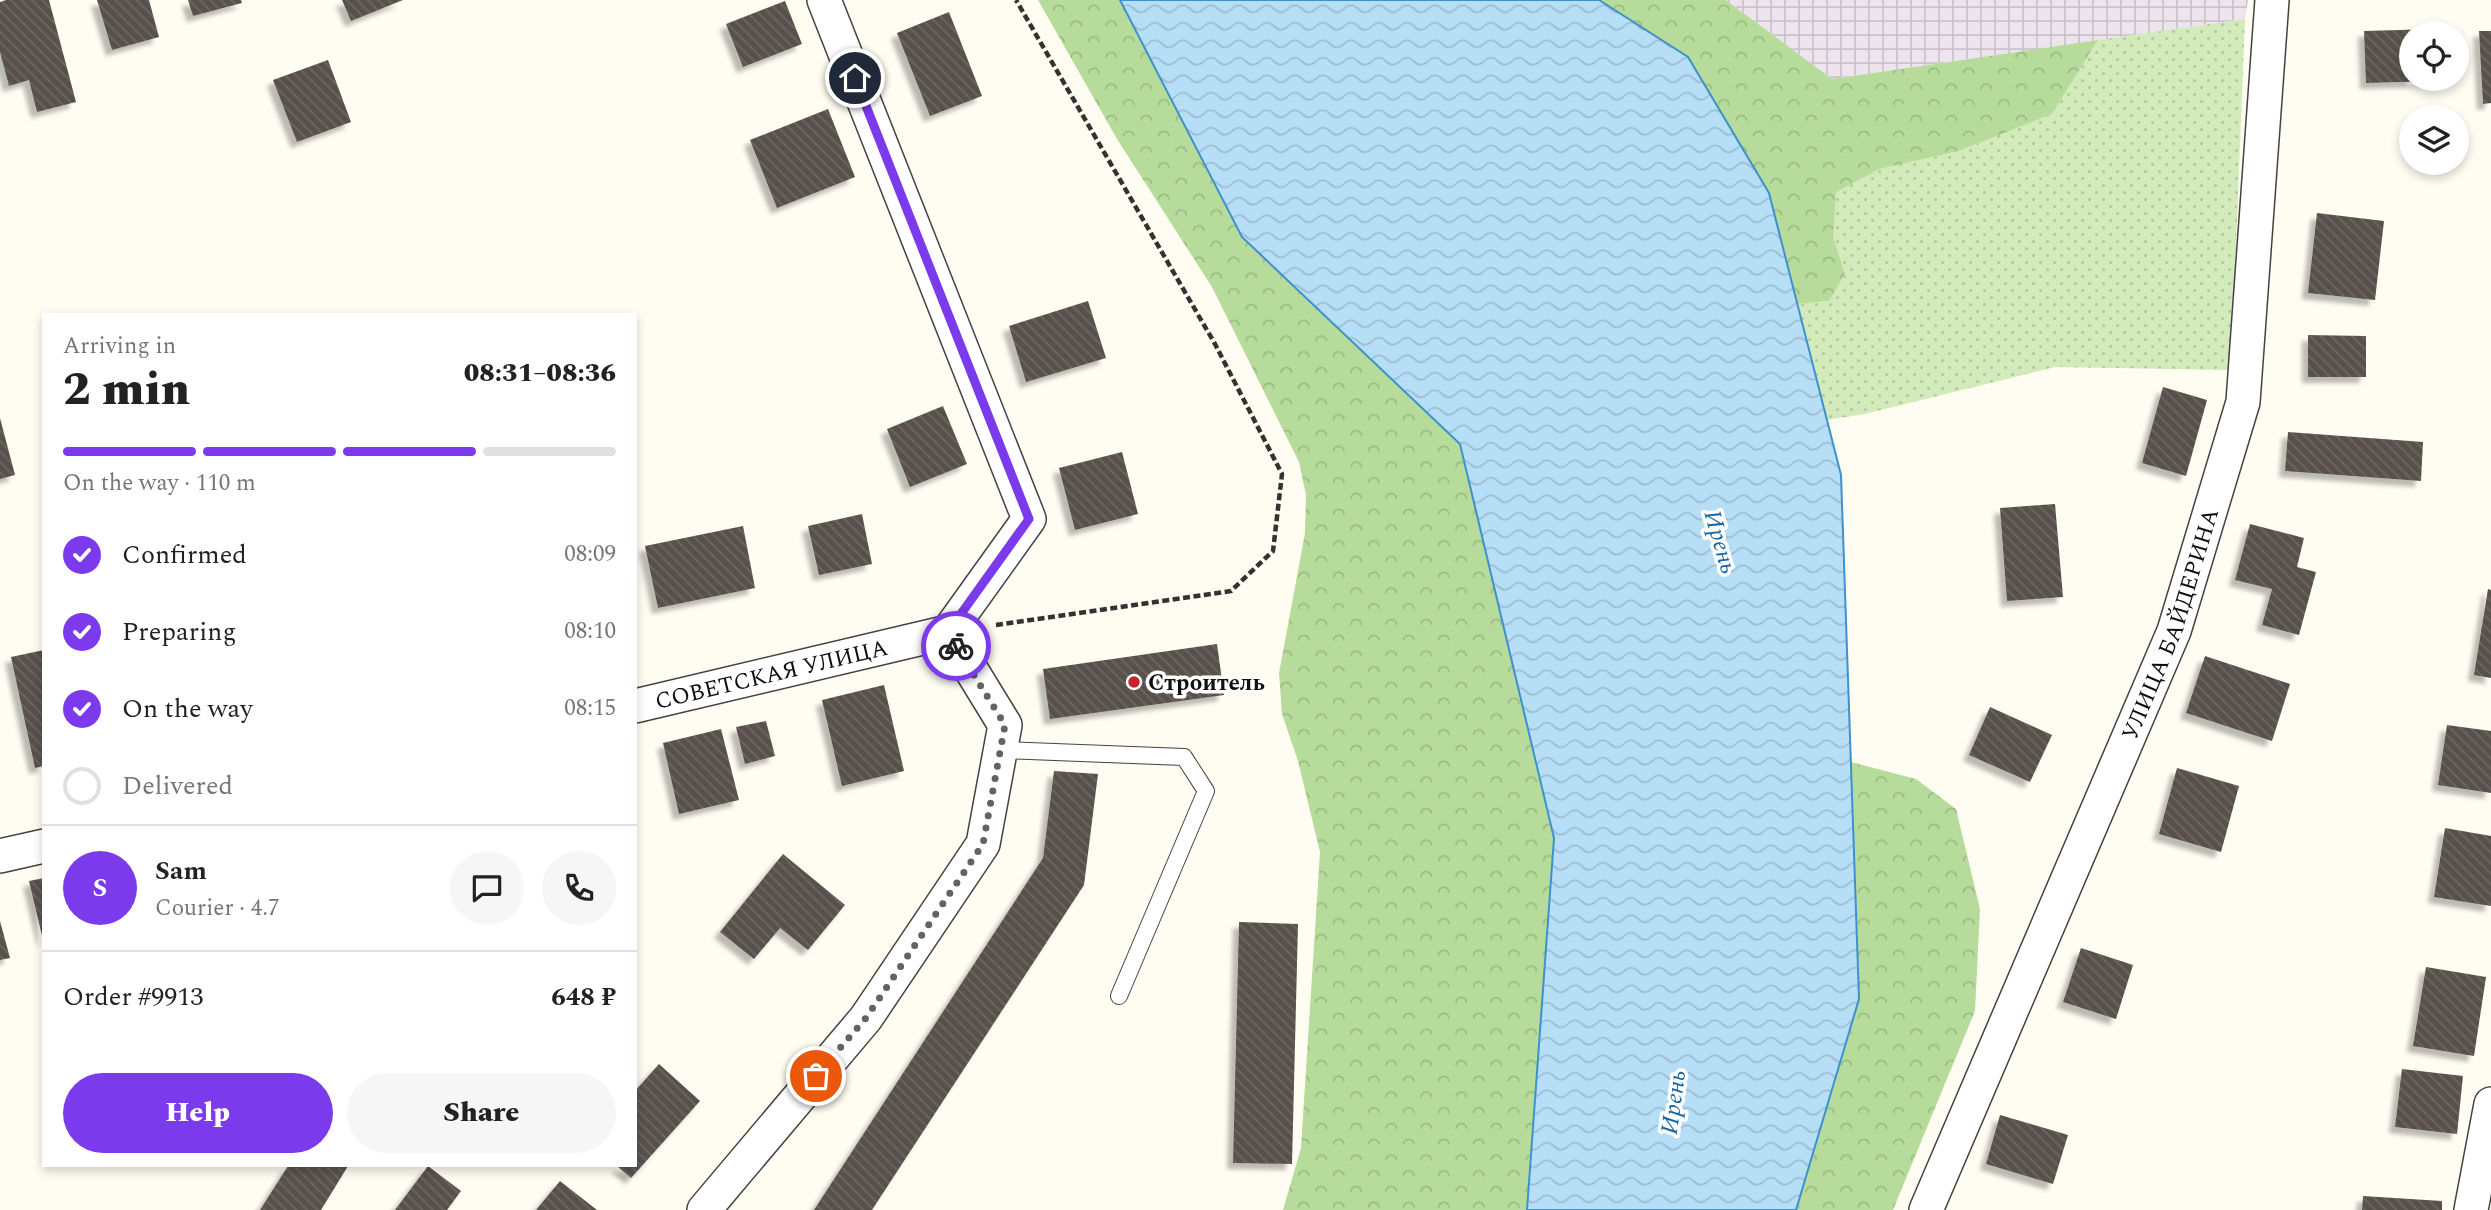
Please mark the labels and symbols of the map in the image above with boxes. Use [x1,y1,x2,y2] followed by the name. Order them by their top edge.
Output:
[825,48,885,108] pin
[2113,504,2229,746] street label: УЛИЦА БАЙДЕРИНА
[1694,506,1746,578] water label: Ирень
[921,611,991,681] courier
[652,631,892,720] street label: СОВЕТСКАЯ УЛИЦА
[1148,666,1265,701] place label: Строитель
[1126,674,1142,690] marker: Строитель
[786,1046,846,1106] pin
[1652,1067,1696,1137] water label: Ирень

